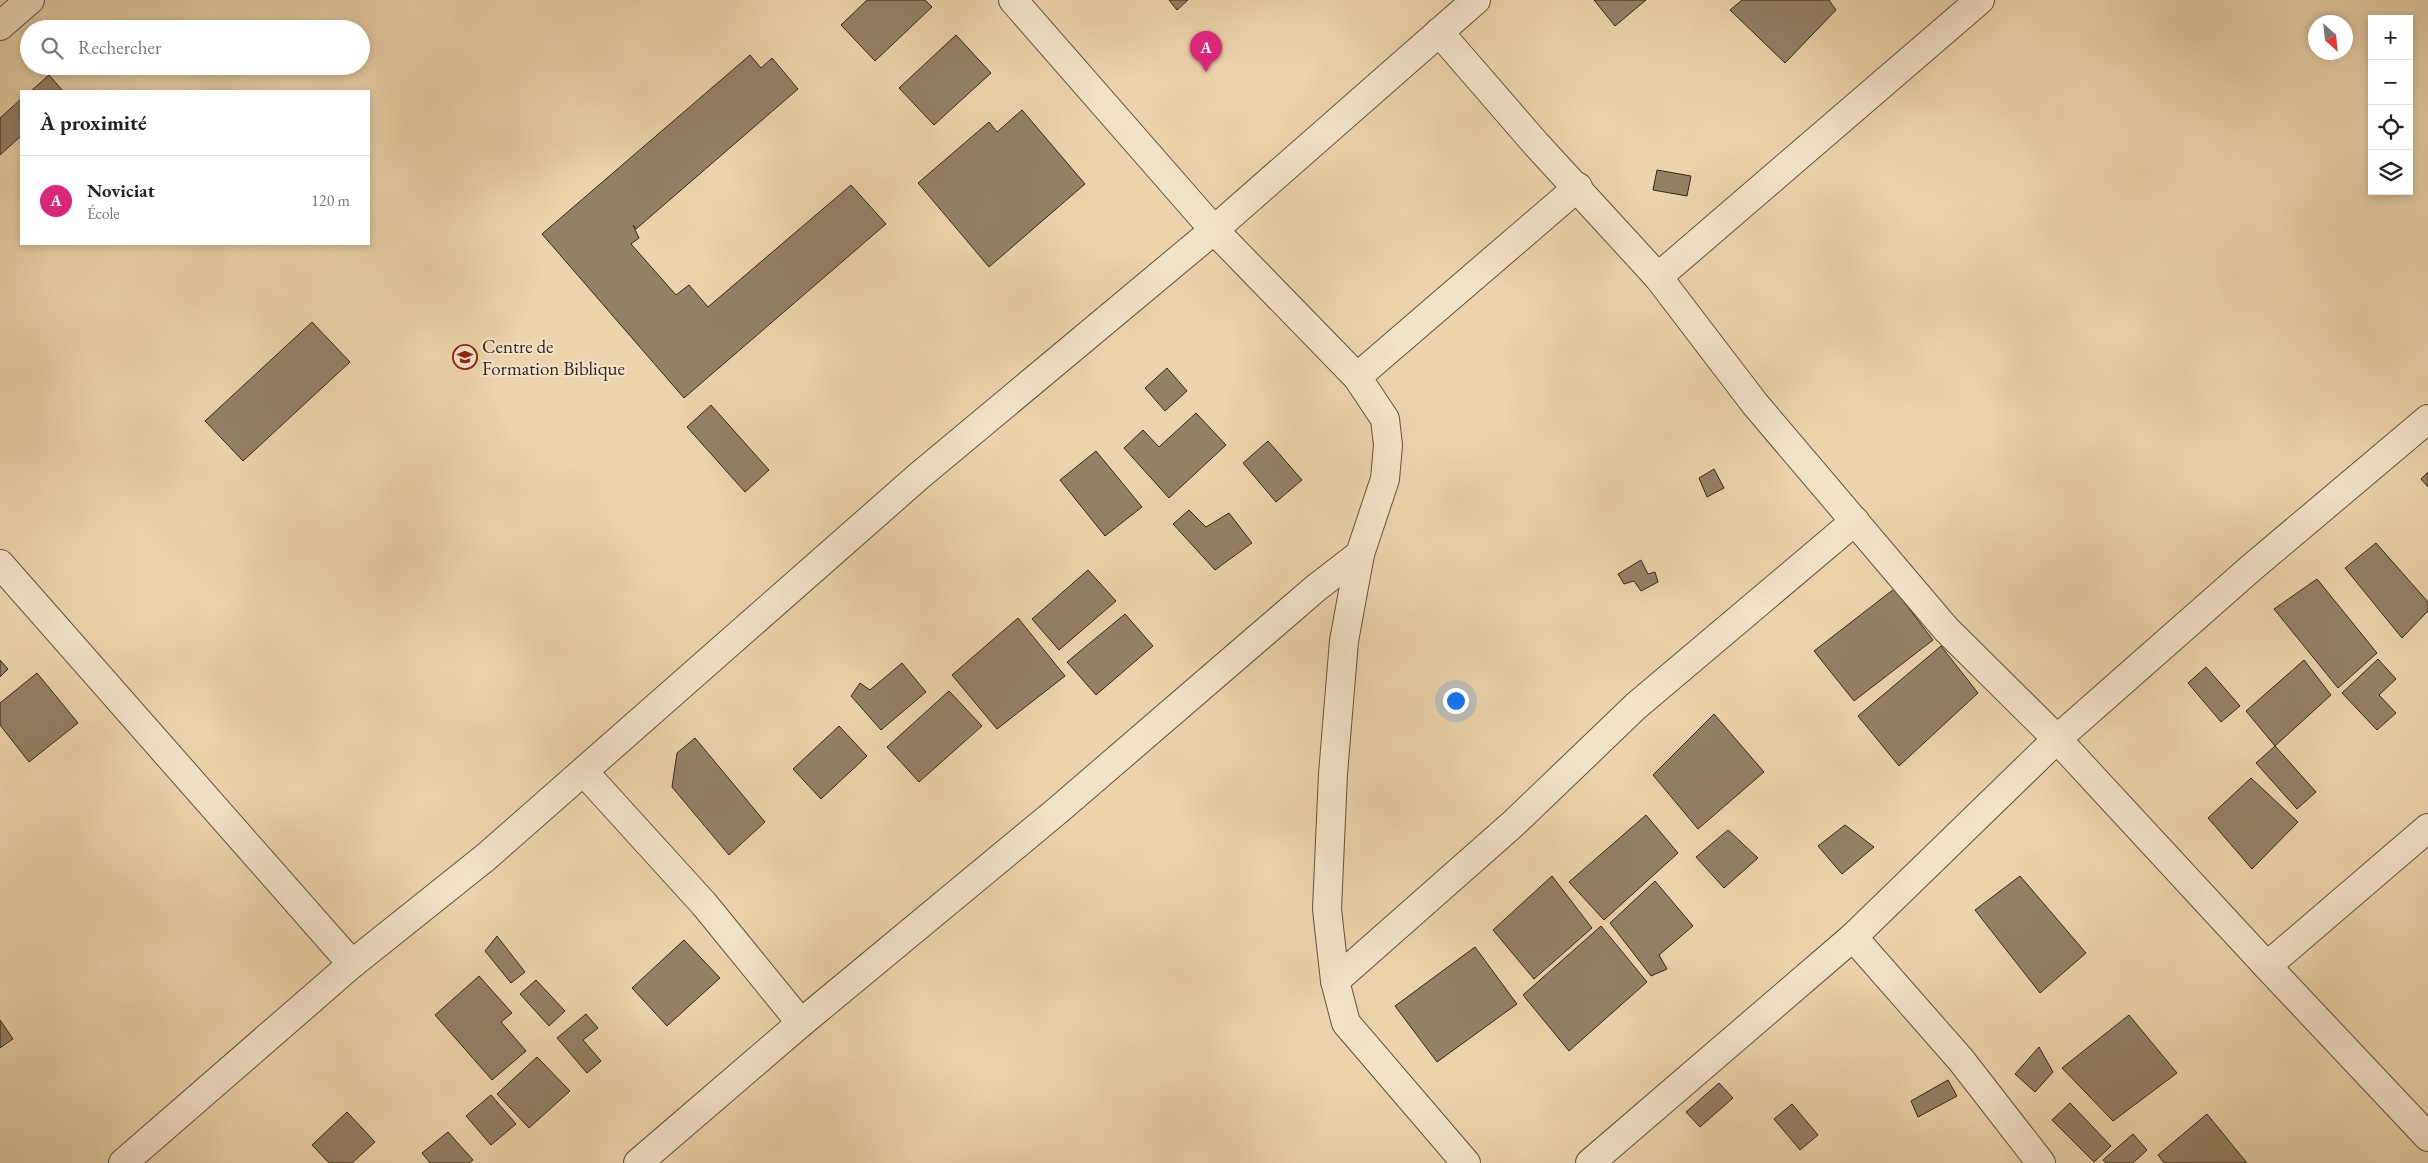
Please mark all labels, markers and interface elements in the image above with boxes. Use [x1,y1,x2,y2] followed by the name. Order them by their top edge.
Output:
[2308,15,2353,60] north arrow
[2368,15,2413,195] map controls
[2368,15,2413,60] button: +
[20,20,370,75] search box
[1190,31,1222,72] pin: A
[38,34,66,62] icon: search
[78,35,161,60] text: Rechercher
[2368,60,2413,105] button: −
[2368,105,2413,150] button: locate
[40,109,147,136] text: À proximité
[2368,150,2413,195] button: layers
[87,178,155,203] text: Noviciat
[50,190,62,211] text: A
[311,190,350,211] text: 120 m
[87,203,120,224] text: École
[482,334,625,381] place label: Centre de Formation Biblique
[452,344,478,370] school or university icon: Centre de Formation Biblique
[1443,688,1469,714] your location

